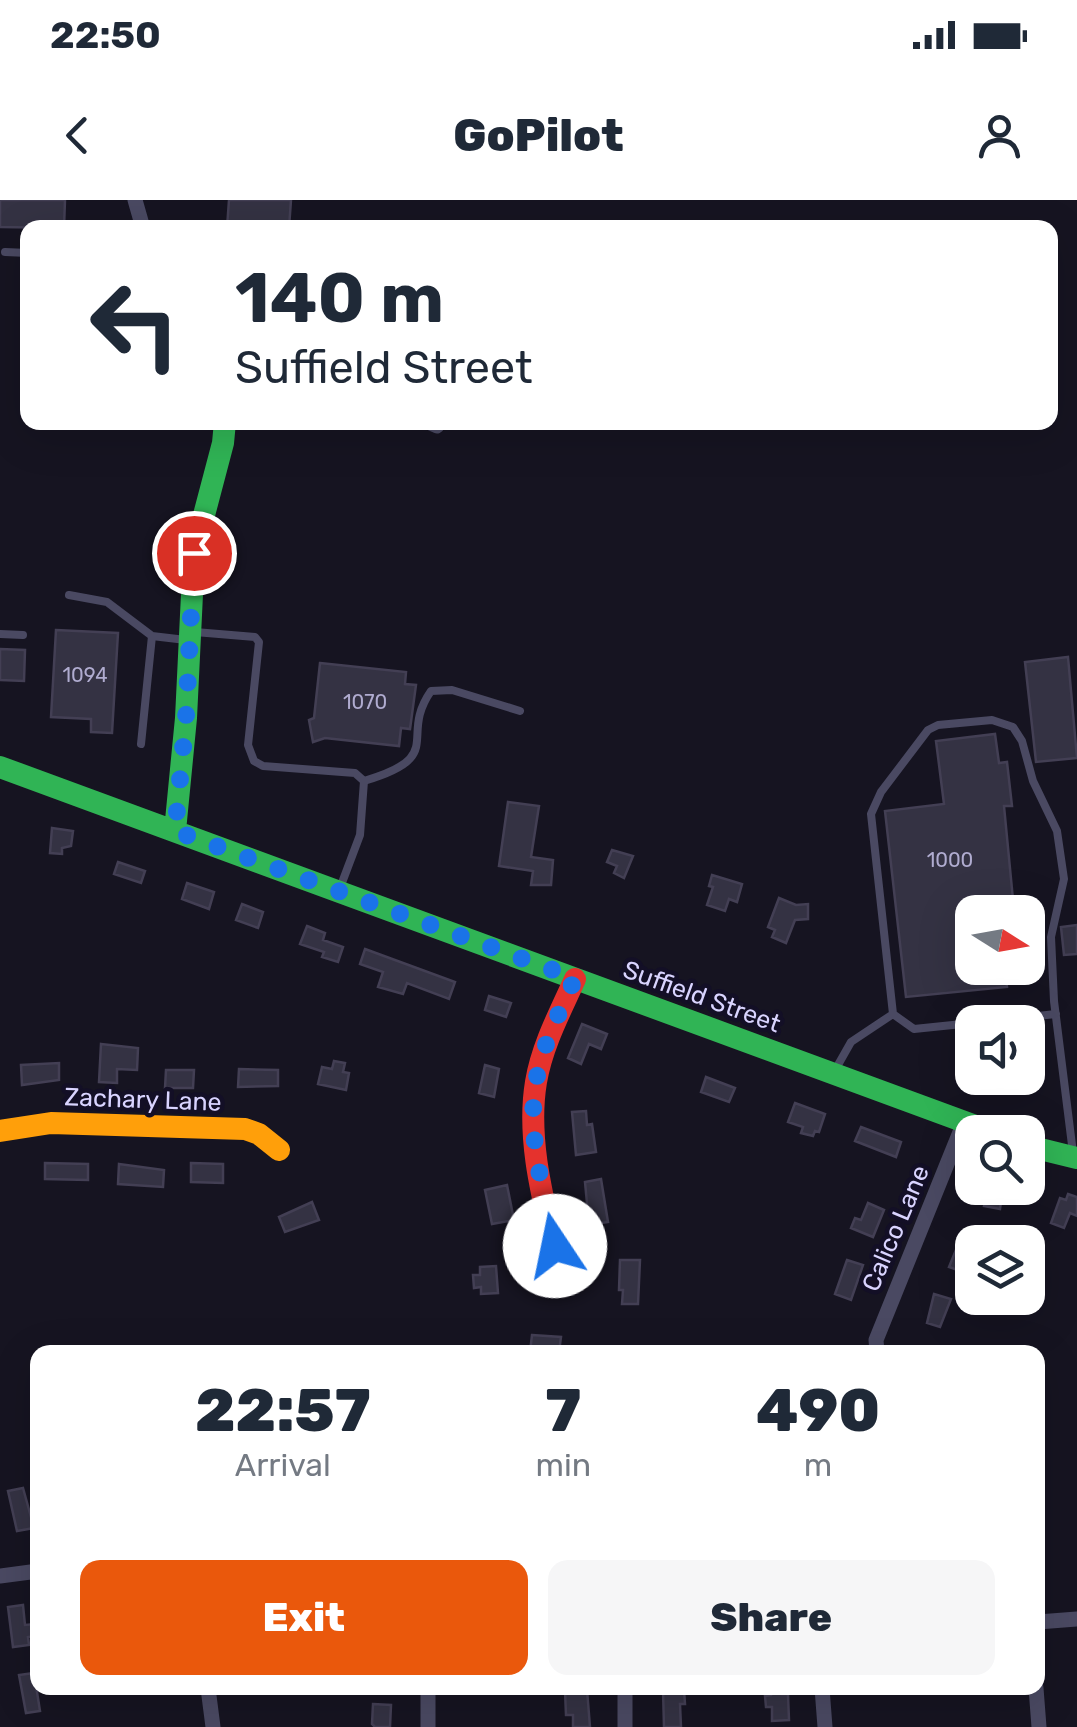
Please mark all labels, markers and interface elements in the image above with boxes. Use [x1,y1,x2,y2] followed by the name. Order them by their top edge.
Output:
[50,12,161,58] text: 22:50
[50,108,105,163] icon: back
[972,108,1027,163] icon: person
[453,109,624,162] text: GoPilot
[235,257,444,340] text: 140 m
[70,260,200,390] icon: left
[235,341,533,394] text: Suffield Street
[152,511,237,596] pin
[167,526,222,581] icon: arrive
[62,663,108,687] house number: 1094
[343,690,387,714] house number: 1070
[927,848,973,872] house number: 1000
[955,895,1045,985] north arrow
[955,895,1045,1315] map controls
[619,955,785,1038] street label: Suffield Street
[955,1005,1045,1095] button: sound
[64,1082,222,1117] street label: Zachary Lane
[955,1115,1045,1205] button: search
[856,1161,935,1295] street label: Calico Lane
[503,1194,607,1298] position arrow
[955,1225,1045,1315] button: layers
[195,1375,371,1446] text: 22:57
[545,1375,581,1446] text: 7
[756,1375,880,1446] text: 490
[235,1446,331,1484] text: Arrival
[536,1446,591,1484] text: min
[804,1446,832,1484] text: m
[80,1560,528,1675] button: Exit
[548,1560,995,1675] button: Share

